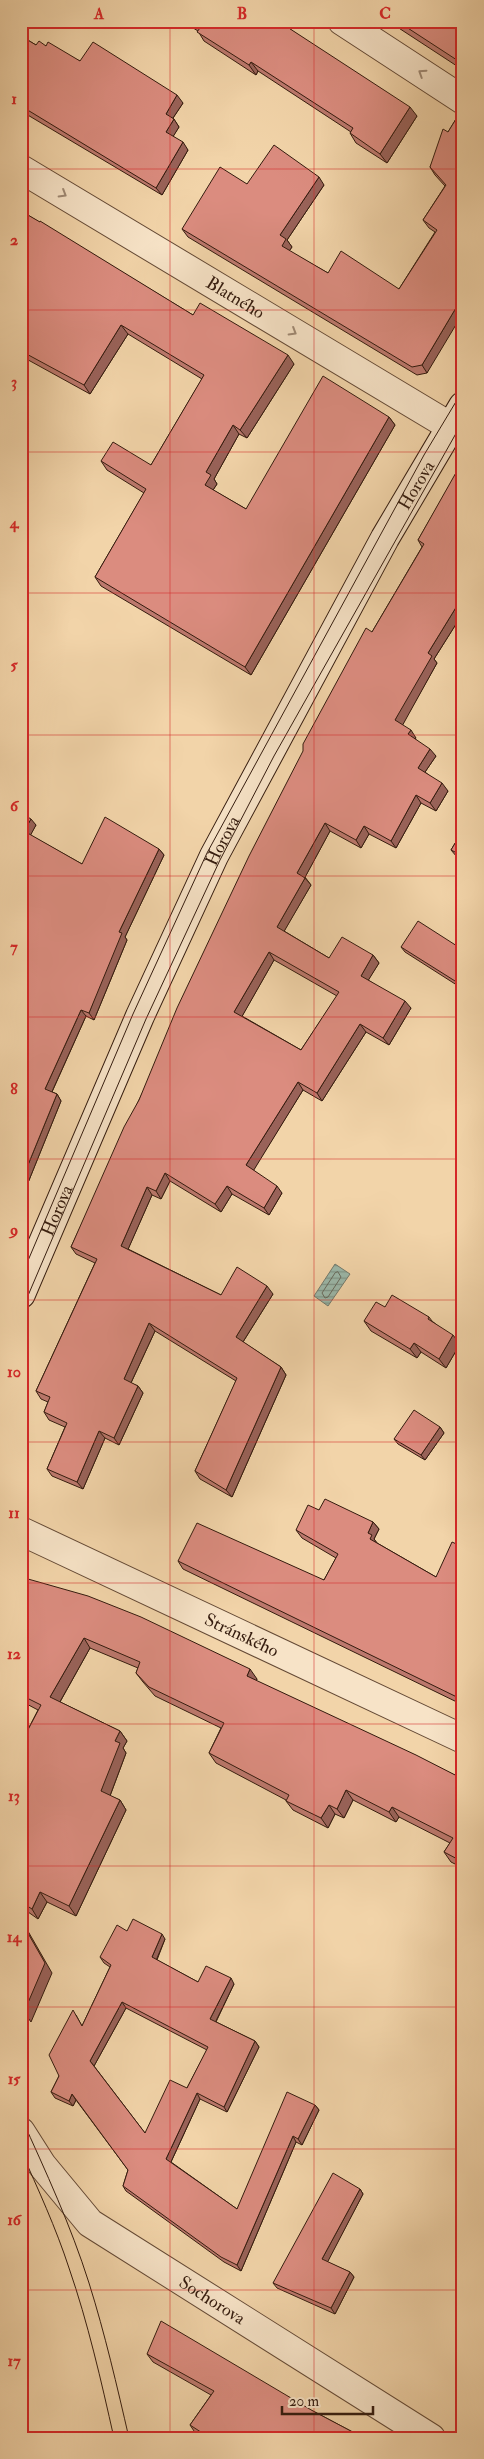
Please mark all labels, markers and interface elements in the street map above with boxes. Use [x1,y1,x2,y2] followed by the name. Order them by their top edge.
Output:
[93,4,105,24] text: A
[237,4,247,24] text: B
[379,4,391,24] text: C
[418,70,427,79] one-way arrow
[11,89,17,109] text: 1
[58,188,67,198] one-way arrow
[10,230,18,250] text: 2
[202,271,269,324] street label: Blatného
[287,325,296,335] one-way arrow
[11,372,17,392] text: 3
[393,456,440,514] street label: Horova
[9,513,20,533] text: 4
[10,655,18,675] text: 5
[10,796,20,816] text: 6
[200,811,245,869] street label: Horova
[10,937,18,957] text: 7
[10,1079,18,1099] text: 8
[36,1181,78,1239] street label: Horova
[8,1220,18,1240] text: 9
[7,1362,21,1382] text: 10
[8,1503,20,1523] text: 11
[201,1608,283,1662] street label: Stránského
[7,1644,21,1664] text: 12
[8,1786,20,1806] text: 13
[7,1927,23,1947] text: 14
[8,2069,21,2089] text: 15
[7,2210,23,2230] text: 16
[175,2271,250,2330] street label: Sochorova
[7,2351,21,2371] text: 17
[282,2384,373,2416] scale bar
[289,2392,319,2411] text: 20 m

